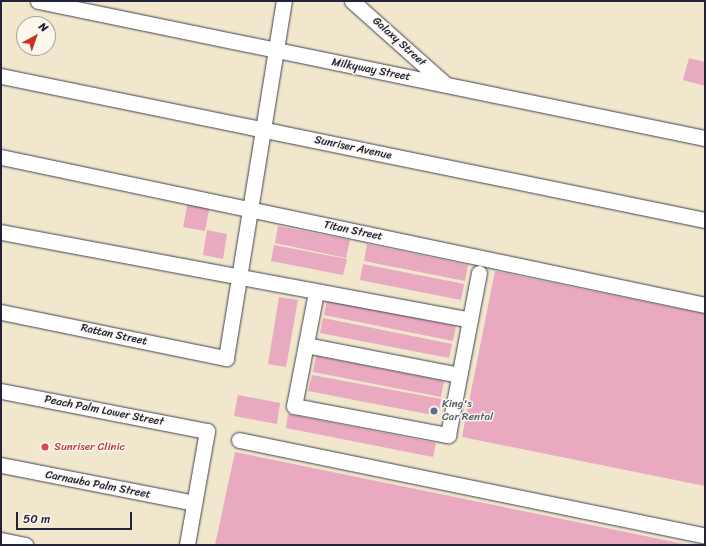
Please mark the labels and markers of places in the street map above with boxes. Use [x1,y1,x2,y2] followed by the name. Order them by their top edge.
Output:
[442,398,493,424] place label: King's Car Rental
[429,406,439,416] marker: King's Car Rental
[54,440,125,454] place label: Sunriser Clinic
[39,441,51,453] marker: Sunriser Clinic

